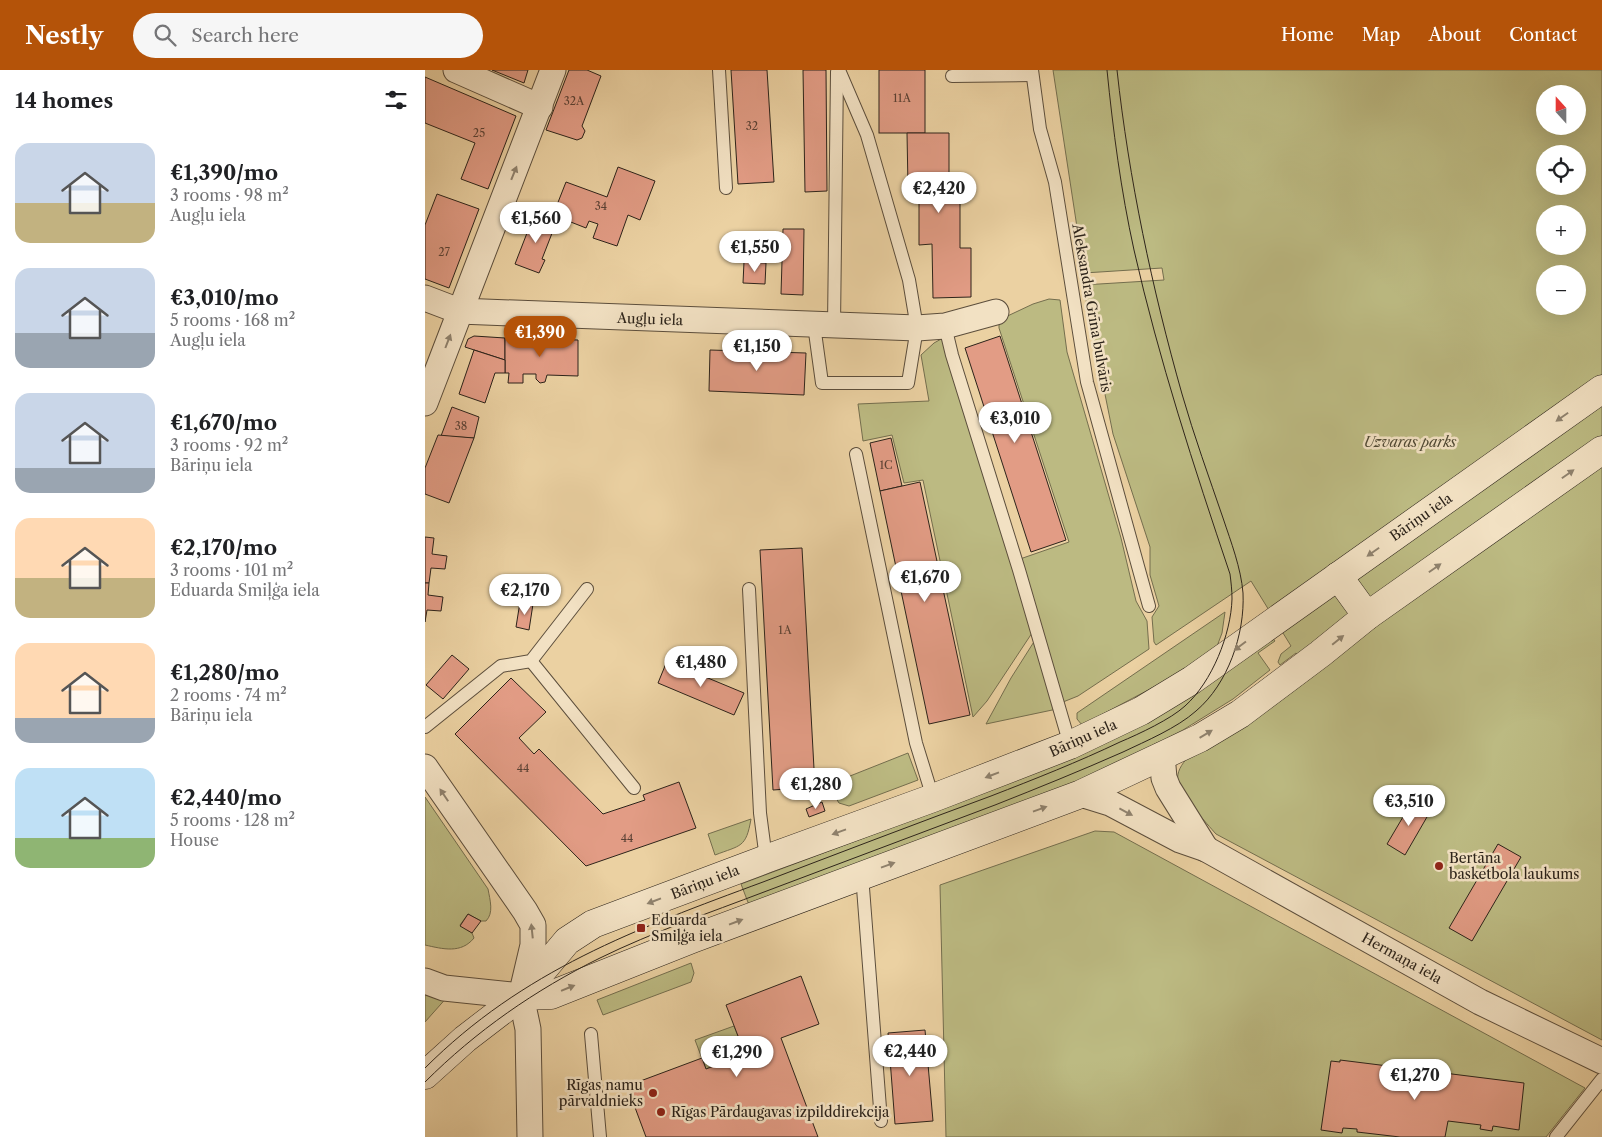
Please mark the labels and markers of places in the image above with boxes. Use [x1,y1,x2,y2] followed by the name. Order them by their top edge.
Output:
[898,172,980,214] pin: €2,420
[495,202,577,244] pin: €1,560
[714,230,796,273] pin: €1,550
[499,316,581,358] pin: €1,390
[716,330,798,372] pin: €1,150
[974,402,1056,444] pin: €3,010
[884,560,966,603] pin: €1,670
[484,574,566,616] pin: €2,170
[660,646,742,688] pin: €1,480
[775,768,857,810] pin: €1,280
[1368,784,1450,827] pin: €3,510
[1449,849,1579,883] place label: Bertāna basketbola laukums
[1433,860,1445,872] marker: Bertāna basketbola laukums
[651,911,723,945] place label: Eduarda Smiļģa iela
[635,922,647,934] marker: Eduarda Smiļģa iela
[869,1034,951,1077] pin: €2,440
[696,1036,778,1078] pin: €1,290
[1374,1058,1456,1101] pin: €1,270
[559,1076,643,1110] place label: Rīgas namu pārvaldnieks
[647,1087,659,1099] marker: Rīgas namu pārvaldnieks
[671,1103,890,1121] place label: Rīgas Pārdaugavas izpilddirekcija
[655,1106,667,1118] marker: Rīgas Pārdaugavas izpilddirekcija

